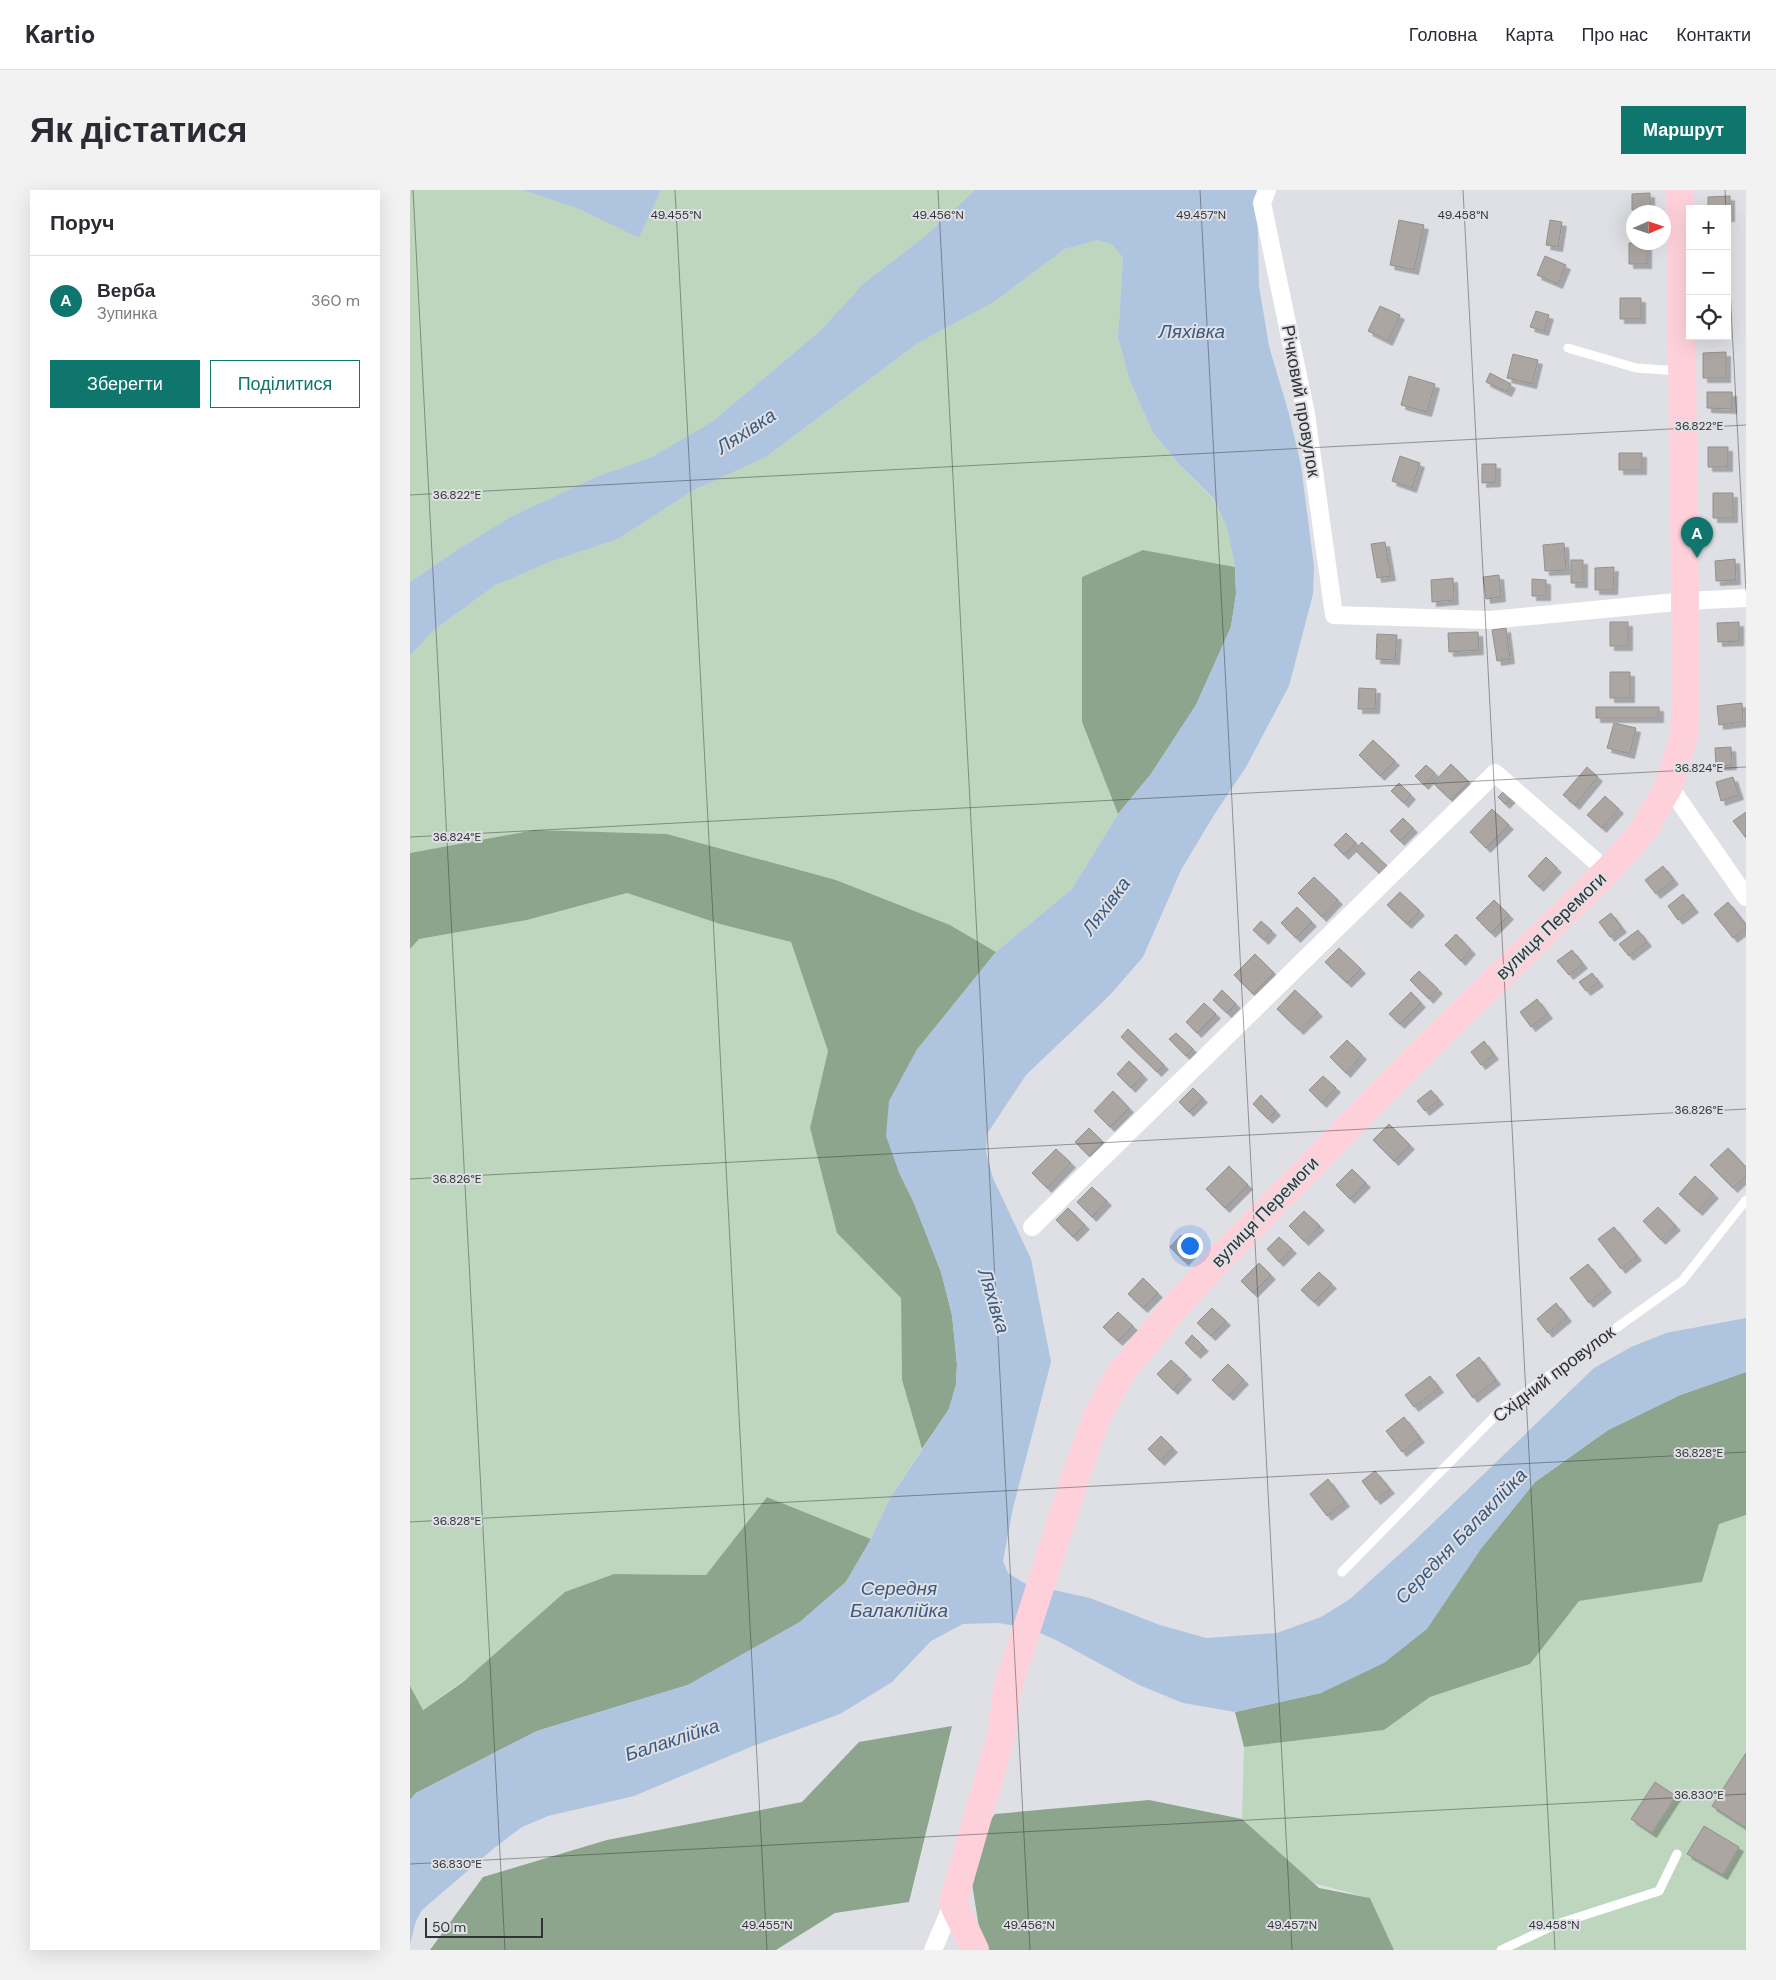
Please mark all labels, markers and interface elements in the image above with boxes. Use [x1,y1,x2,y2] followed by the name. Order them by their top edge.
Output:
[25,19,95,50] text: Kartio
[1409,23,1477,47] text: Головна
[1505,23,1553,47] text: Карта
[1581,23,1648,47] text: Про нас
[1676,23,1751,47] text: Контакти
[1621,106,1746,154] button: Маршрут
[30,107,247,153] text: Як дістатися
[1626,205,1671,250] north arrow
[1686,205,1731,340] map controls
[1686,205,1731,250] button: +
[650,207,702,223] text: 49.455°N
[912,207,964,223] text: 49.456°N
[1176,207,1226,223] text: 49.457°N
[1437,207,1489,223] text: 49.458°N
[50,209,114,237] text: Поруч
[1686,250,1731,295] button: −
[97,278,155,303] text: Верба
[60,290,72,311] text: A
[311,290,360,311] text: 360 m
[1686,295,1731,340] button: locate
[97,303,157,324] text: Зупинка
[1157,319,1225,344] water label: Ляхівка
[1276,323,1326,479] street label: Річковий провулок
[50,360,200,408] button: Зберегти
[210,360,360,408] button: Поділитися
[710,402,781,461] water label: Ляхівка
[1675,418,1723,434] text: 36.822°E
[433,487,481,503] text: 36.822°E
[1681,517,1713,558] pin: A
[1675,760,1723,776] text: 36.824°E
[433,829,481,845] text: 36.824°E
[1490,867,1612,985] street label: вулиця Перемоги
[1075,872,1136,942] water label: Ляхівка
[1675,1102,1724,1118] text: 36.826°E
[1206,1151,1324,1273] street label: вулиця Перемоги
[433,1171,482,1187] text: 36.826°E
[1177,1233,1203,1259] your location
[972,1264,1016,1336] water label: Ляхівка
[1488,1320,1620,1428] street label: Східний провулок
[1675,1445,1723,1461] text: 36.828°E
[1390,1463,1532,1609] water label: Середня Балаклійка
[433,1513,481,1529] text: 36.828°E
[850,1576,948,1623] water label: Середня Балаклійка
[622,1713,722,1767] water label: Балаклійка
[1674,1787,1724,1803] text: 36.830°E
[432,1856,482,1872] text: 36.830°E
[425,1915,542,1938] scale bar
[741,1917,793,1933] text: 49.455°N
[1003,1917,1055,1933] text: 49.456°N
[1267,1917,1317,1933] text: 49.457°N
[1528,1917,1580,1933] text: 49.458°N
[432,1918,466,1936] text: 50 m

